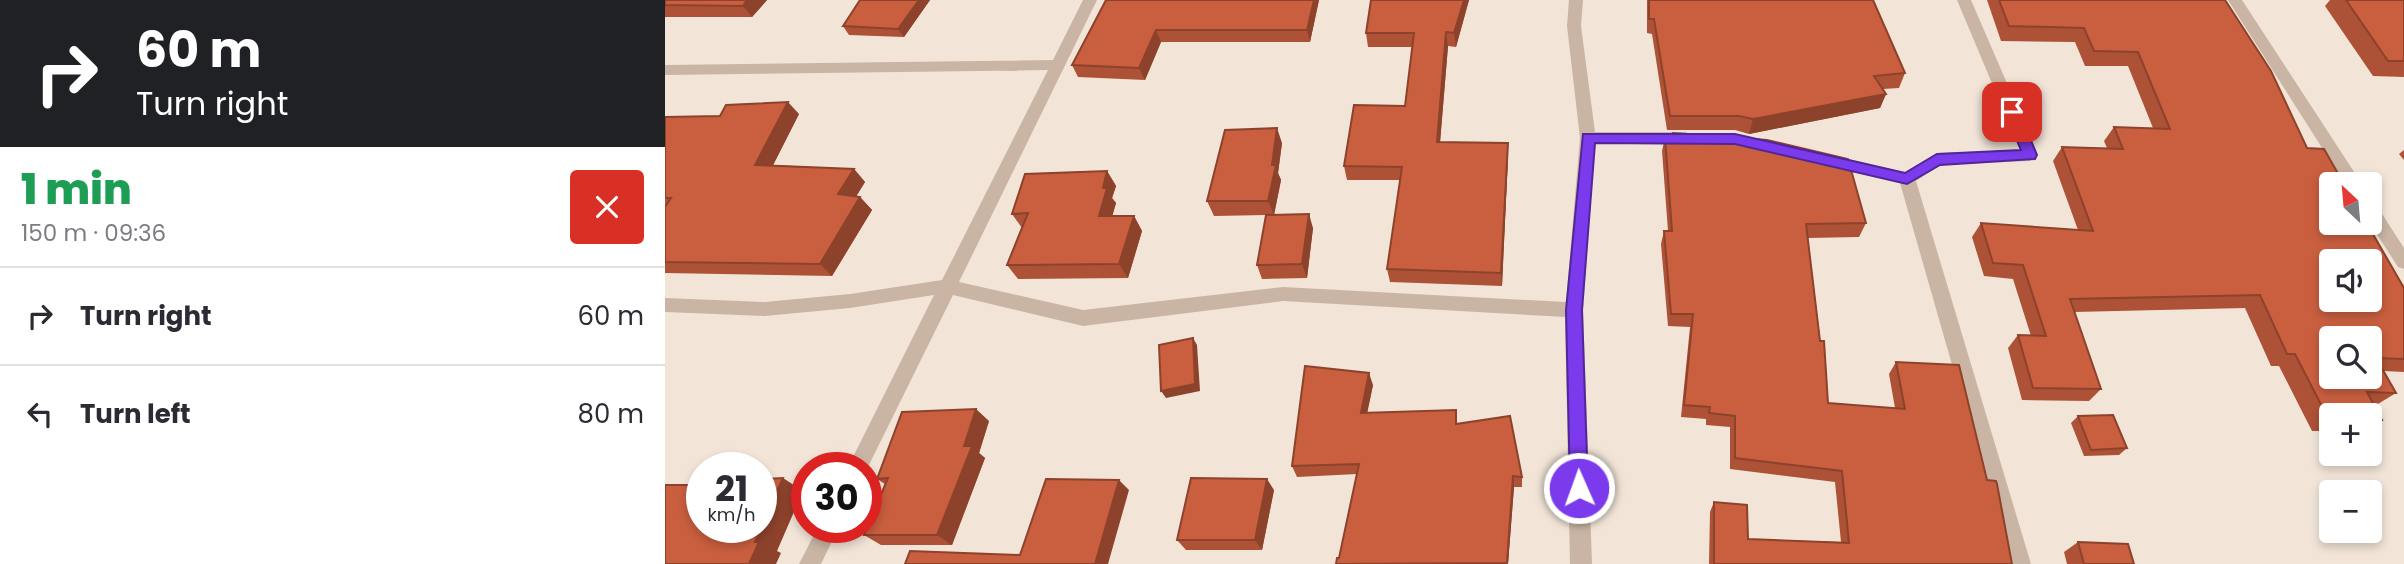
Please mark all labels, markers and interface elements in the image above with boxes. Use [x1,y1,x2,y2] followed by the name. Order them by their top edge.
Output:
[136,16,261,84] text: 60 m
[21,28,112,119] icon: right
[136,81,288,126] text: Turn right
[1982,82,2042,142] pin
[1993,93,2031,131] icon: arrive
[21,160,132,219] text: 1 min
[570,170,644,244] button: close
[2319,172,2382,234] north arrow
[2319,172,2382,543] map controls
[21,217,166,249] text: 150 m · 09:36
[2319,249,2382,312] button: sound
[21,297,59,335] icon: right
[80,298,212,334] text: Turn right
[577,298,644,334] text: 60 m
[2319,326,2382,389] button: search
[21,395,59,433] icon: left
[80,396,191,432] text: Turn left
[578,396,644,432] text: 80 m
[2319,403,2382,466] button: +
[1542,451,1616,525] position arrow
[791,452,882,543] speed limit sign: 30
[715,464,748,513] text: 21
[2319,480,2382,543] button: −
[708,502,755,527] text: km/h

